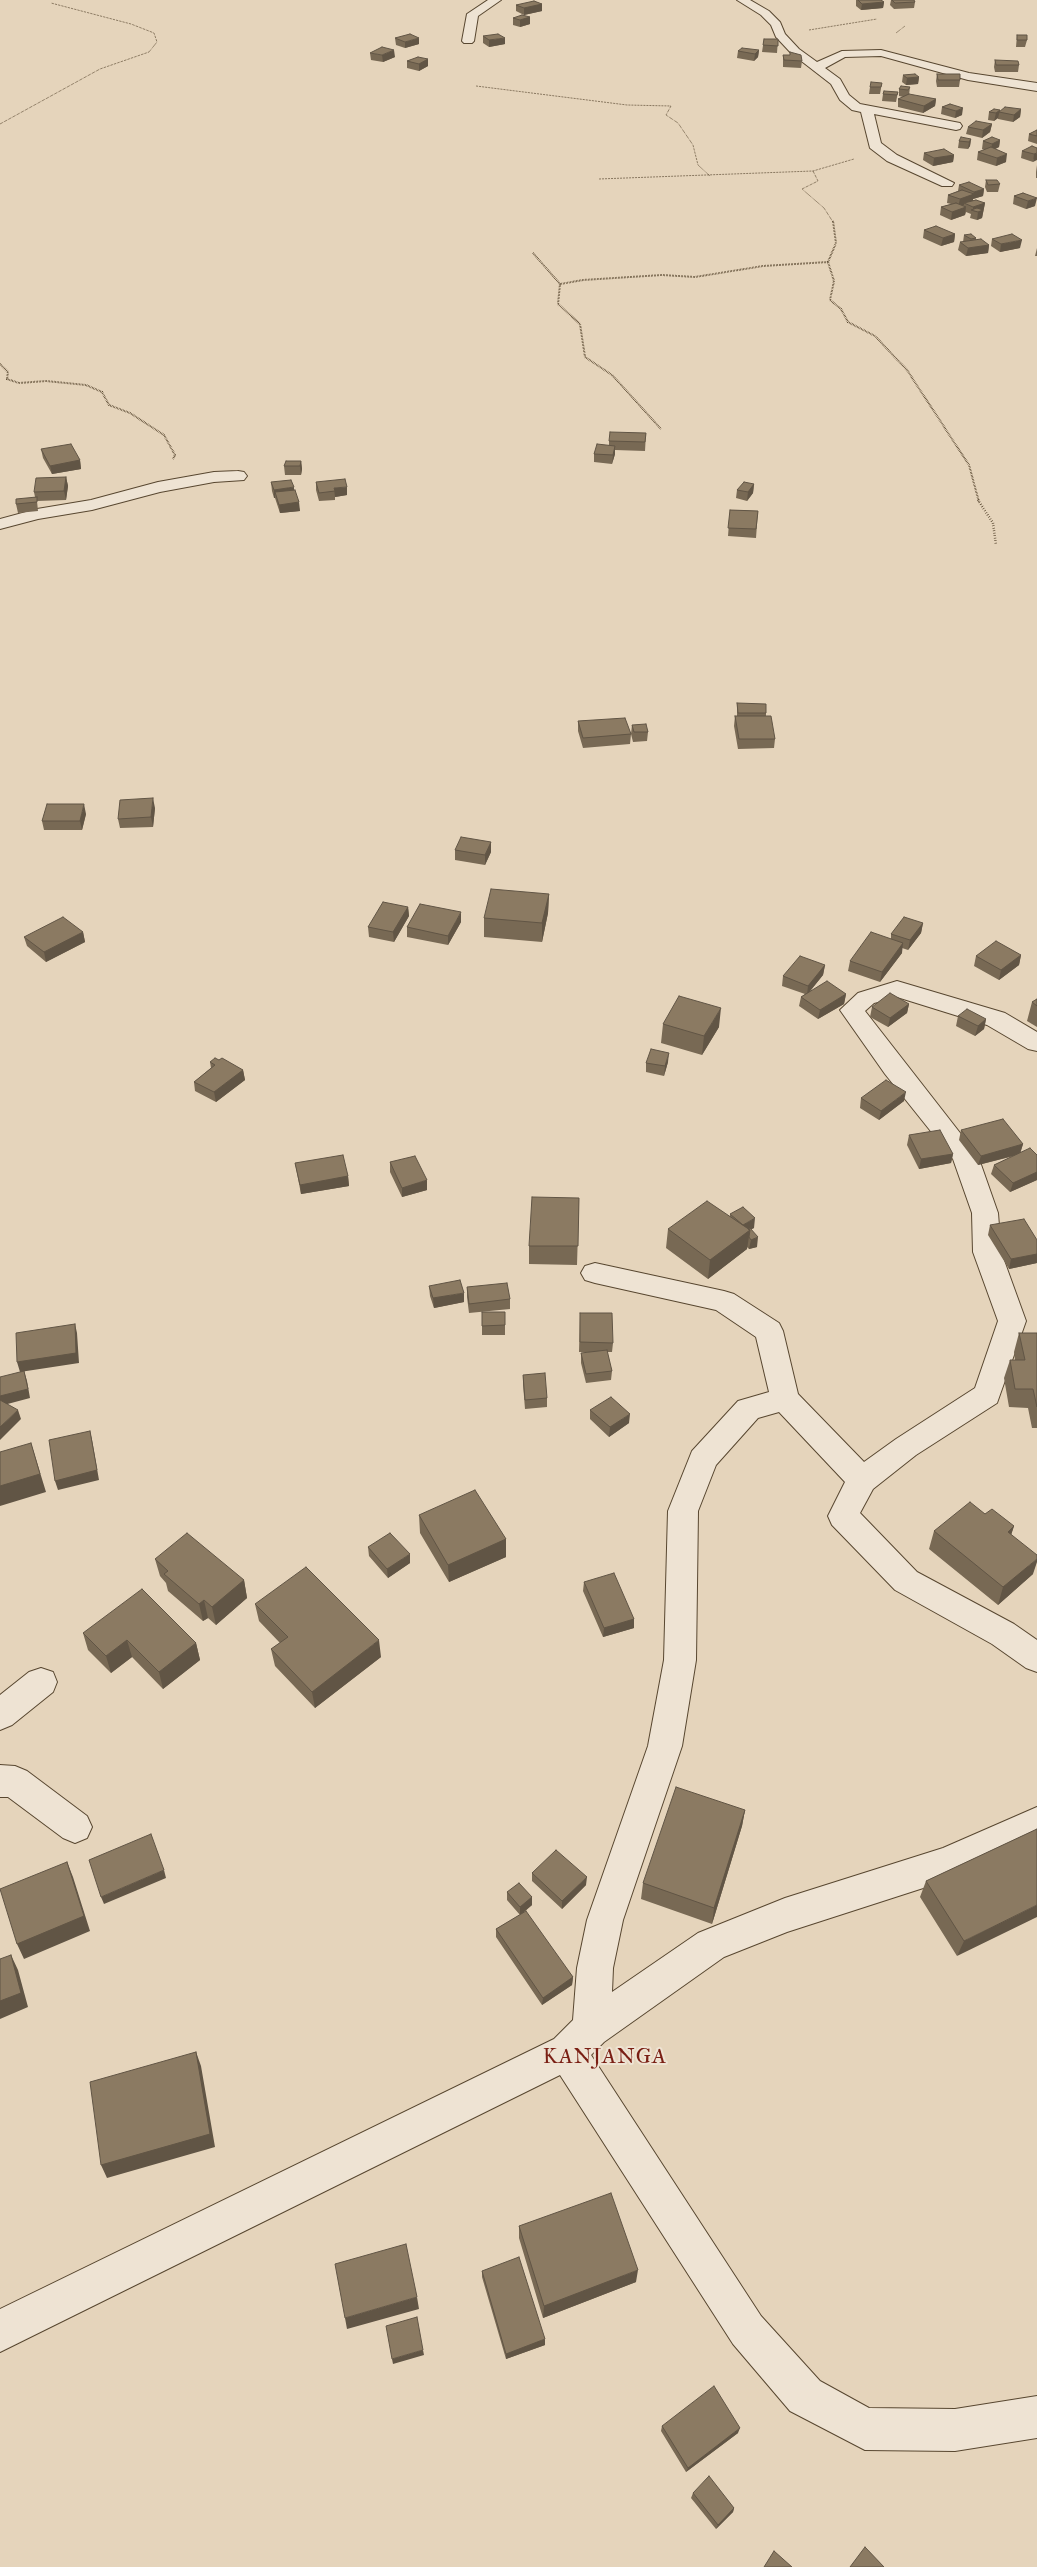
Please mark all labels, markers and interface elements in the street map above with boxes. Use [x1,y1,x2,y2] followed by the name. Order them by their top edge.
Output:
[542,2045,668,2071] district label: KANJANGA

